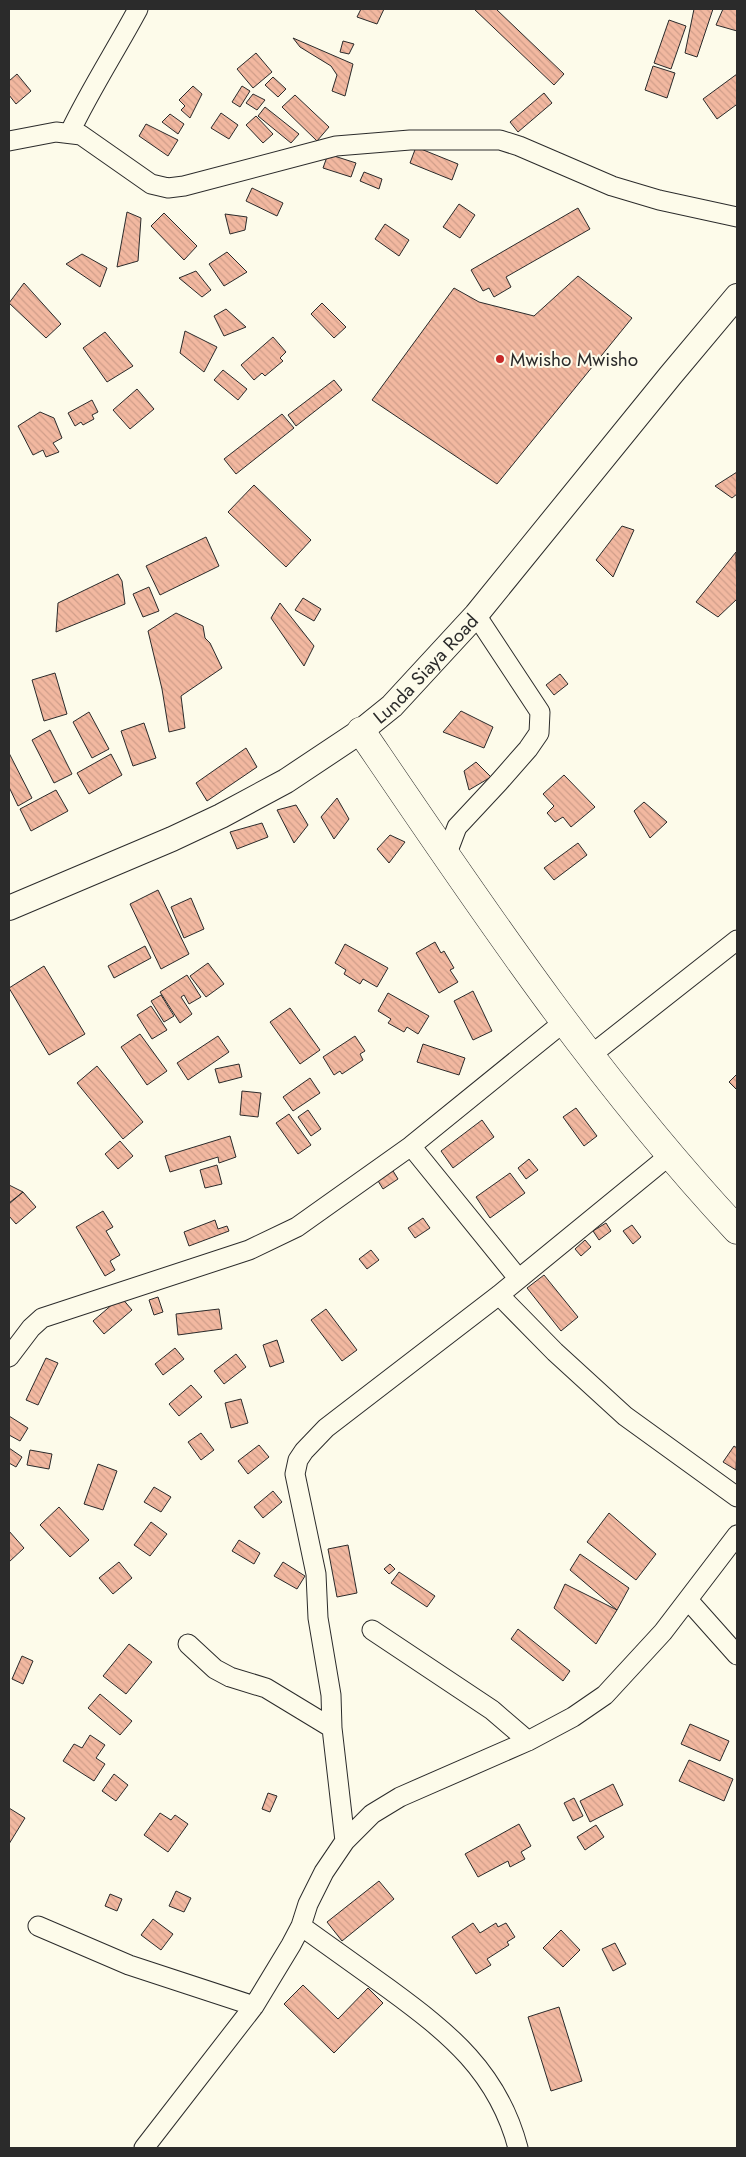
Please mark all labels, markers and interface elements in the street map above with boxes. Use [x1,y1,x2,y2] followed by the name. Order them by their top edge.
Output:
[510,346,638,373] place label: Mwisho Mwisho
[494,353,506,365] marker: Mwisho Mwisho
[367,608,485,730] street label: Lunda Siaya Road

